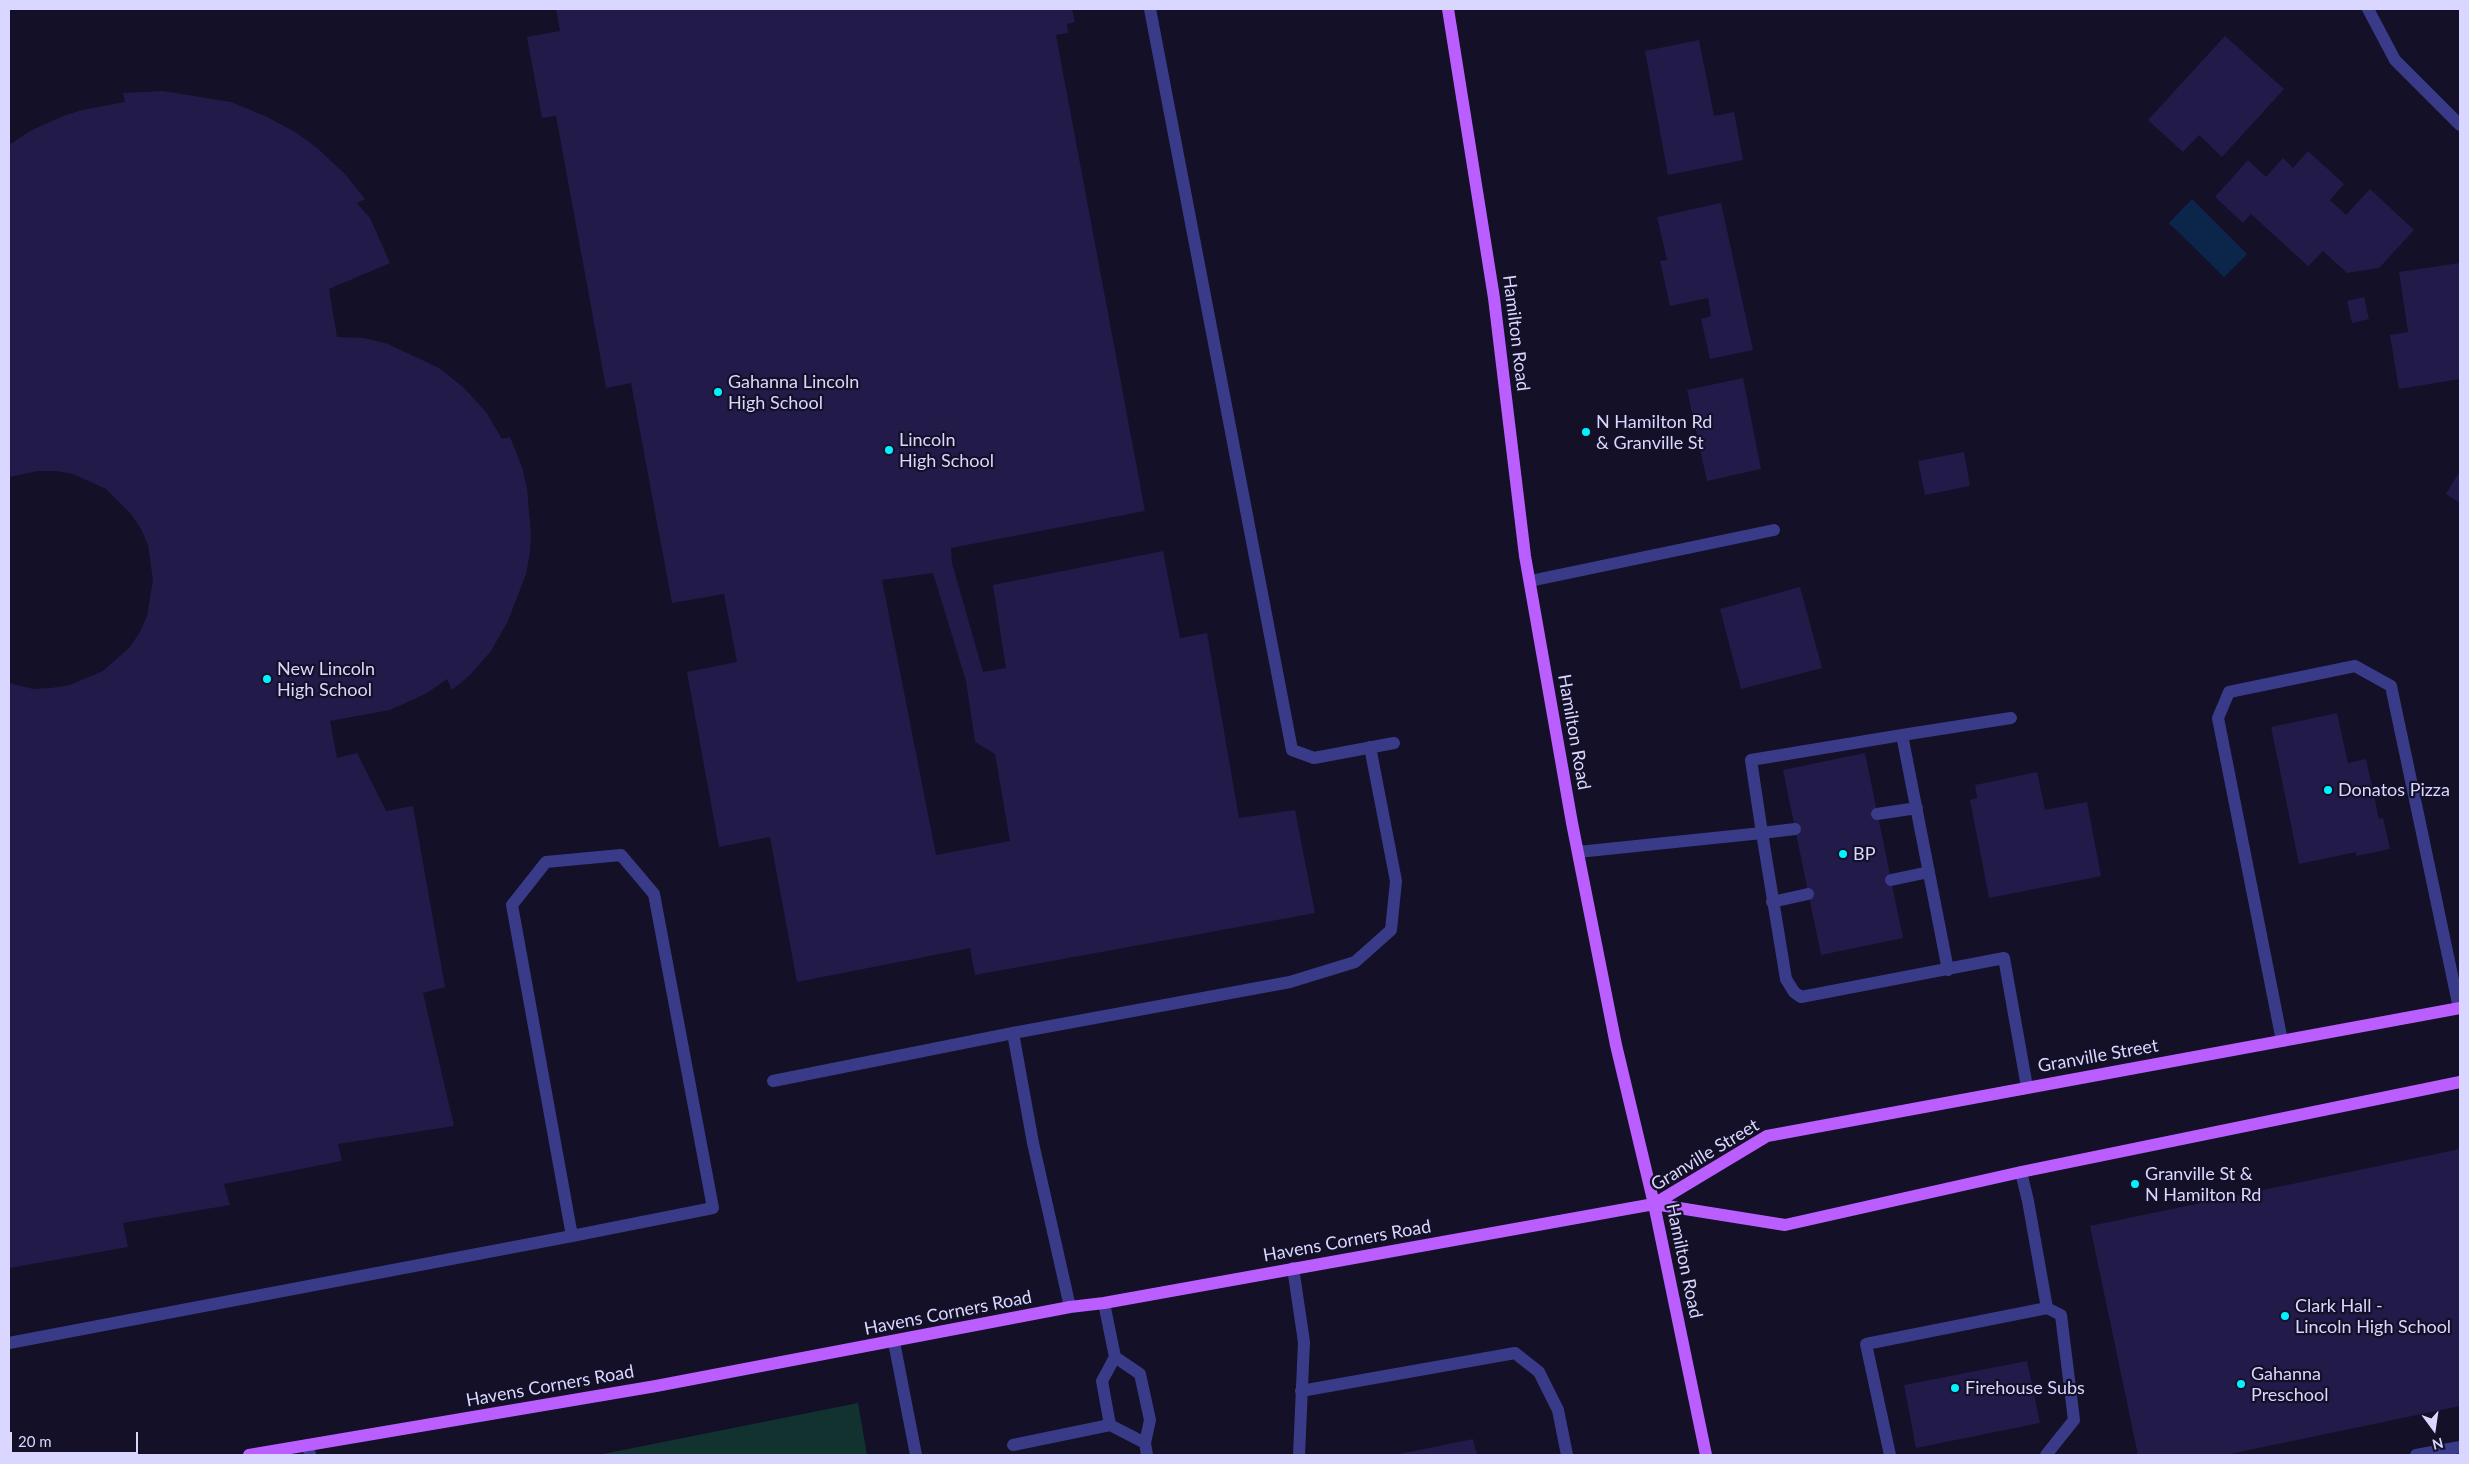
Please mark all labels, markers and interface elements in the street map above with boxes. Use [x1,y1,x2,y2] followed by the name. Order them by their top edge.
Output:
[1498,274,1534,392] street label: Hamilton Road
[728,371,859,414] place label: Gahanna Lincoln High School
[712,386,724,398] marker: Gahanna Lincoln High School
[1596,411,1712,454] place label: N Hamilton Rd & Granville St
[1580,426,1592,438] marker: N Hamilton Rd & Granville St
[899,429,994,472] place label: Lincoln High School
[883,444,895,456] marker: Lincoln High School
[277,658,375,701] place label: New Lincoln High School
[261,673,273,685] marker: New Lincoln High School
[1553,673,1595,791] street label: Hamilton Road
[2338,779,2450,801] place label: Donatos Pizza
[2322,784,2334,796] marker: Donatos Pizza
[1853,843,1875,865] place label: BP
[1837,848,1849,860] marker: BP
[2036,1035,2160,1077] street label: Granville Street
[1647,1114,1763,1196] street label: Granville Street
[2145,1163,2261,1206] place label: Granville St & N Hamilton Rd
[2129,1178,2141,1190] marker: Granville St & N Hamilton Rd
[1661,1202,1707,1320] street label: Hamilton Road
[1261,1216,1433,1266] street label: Havens Corners Road
[862,1286,1034,1340] street label: Havens Corners Road
[2295,1295,2451,1338] place label: Clark Hall - Lincoln High School
[2279,1310,2291,1322] marker: Clark Hall - Lincoln High School
[464,1361,636,1411] street label: Havens Corners Road
[2251,1363,2328,1406] place label: Gahanna Preschool
[1965,1377,2085,1399] place label: Firehouse Subs
[2235,1378,2247,1390] marker: Gahanna Preschool
[1949,1382,1961,1394] marker: Firehouse Subs
[2409,1404,2459,1454] north arrow
[12,1422,140,1454] scale bar
[18,1432,52,1450] text: 20 m
[2430,1434,2445,1454] text: N

